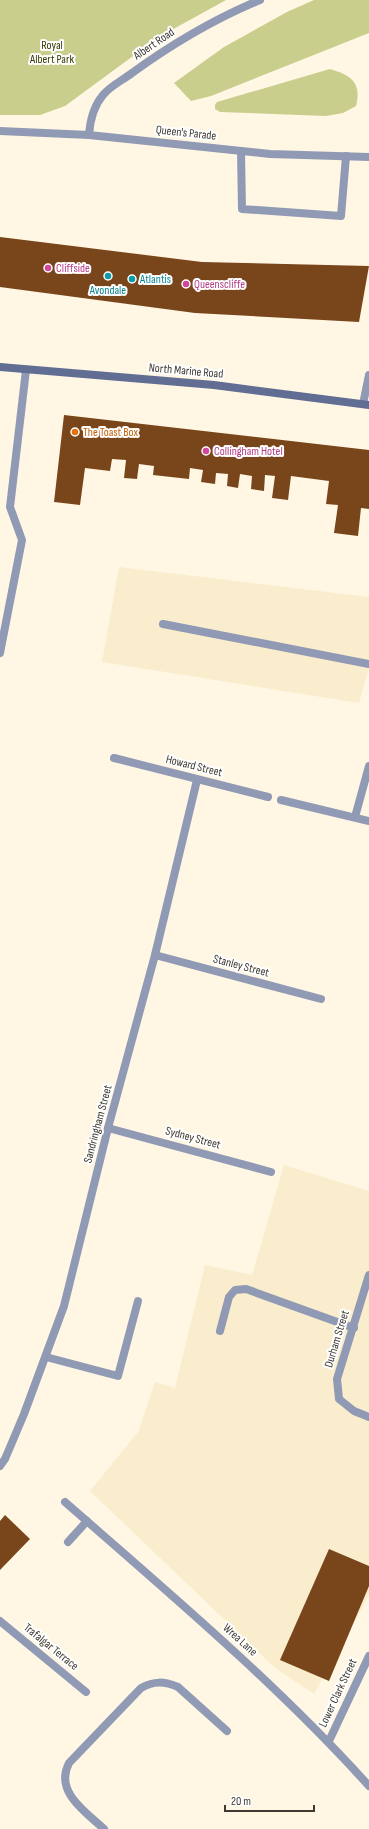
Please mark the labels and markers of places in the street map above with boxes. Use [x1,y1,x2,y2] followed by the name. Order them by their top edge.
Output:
[56,261,90,276] place label: Cliffside
[43,263,53,273] marker: Cliffside
[103,271,113,281] marker: Avondale
[139,272,171,287] place label: Atlantis
[127,274,137,284] marker: Atlantis
[194,277,245,292] place label: Queenscliffe
[181,279,191,289] marker: Queenscliffe
[89,283,126,298] place label: Avondale
[83,425,138,440] place label: The Toast Box
[70,427,80,437] marker: The Toast Box
[214,444,283,459] place label: Collingham Hotel
[201,446,211,456] marker: Collingham Hotel

